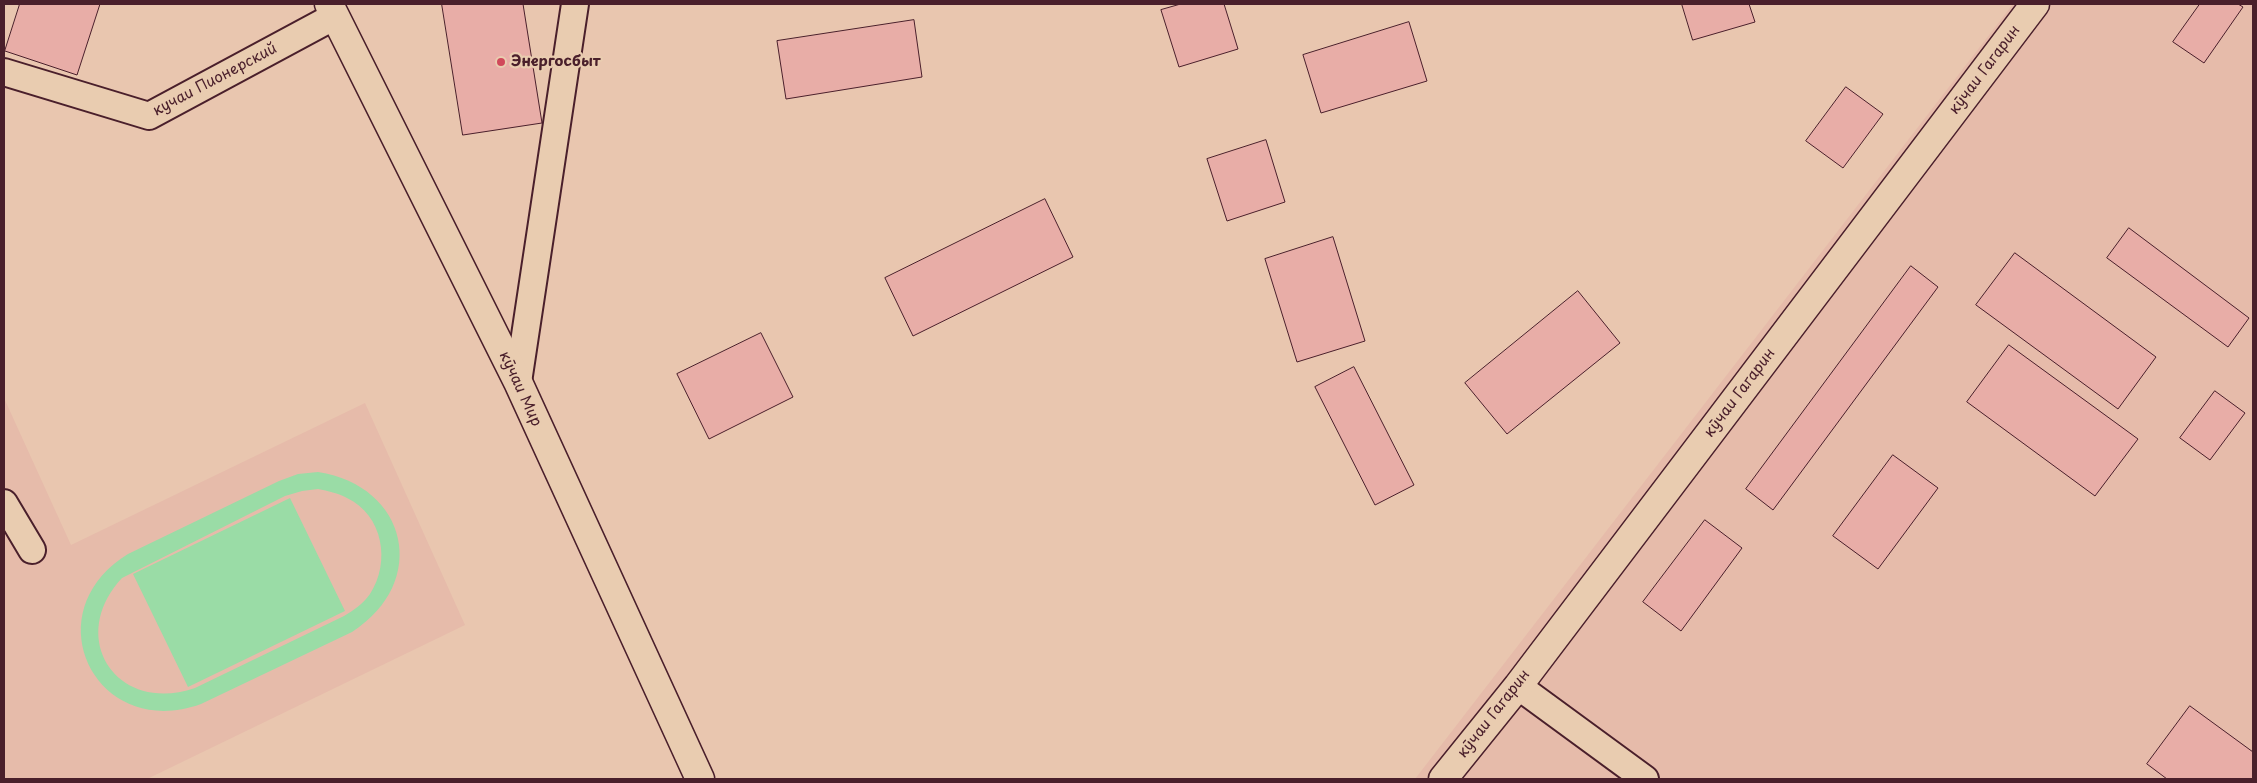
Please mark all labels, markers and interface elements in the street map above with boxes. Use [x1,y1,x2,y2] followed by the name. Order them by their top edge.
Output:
[1946,22,2024,118] street label: кӯчаи Гагарин
[150,40,280,120] street label: кучаи Пионерский
[511,53,600,71] place label: Энергосбыт
[495,56,507,68] marker: Энергосбыт
[1701,345,1779,441] street label: кӯчаи Гагарин
[495,349,545,429] street label: кӯчаи Мир
[1454,666,1534,762] street label: кӯчаи Гагарин

